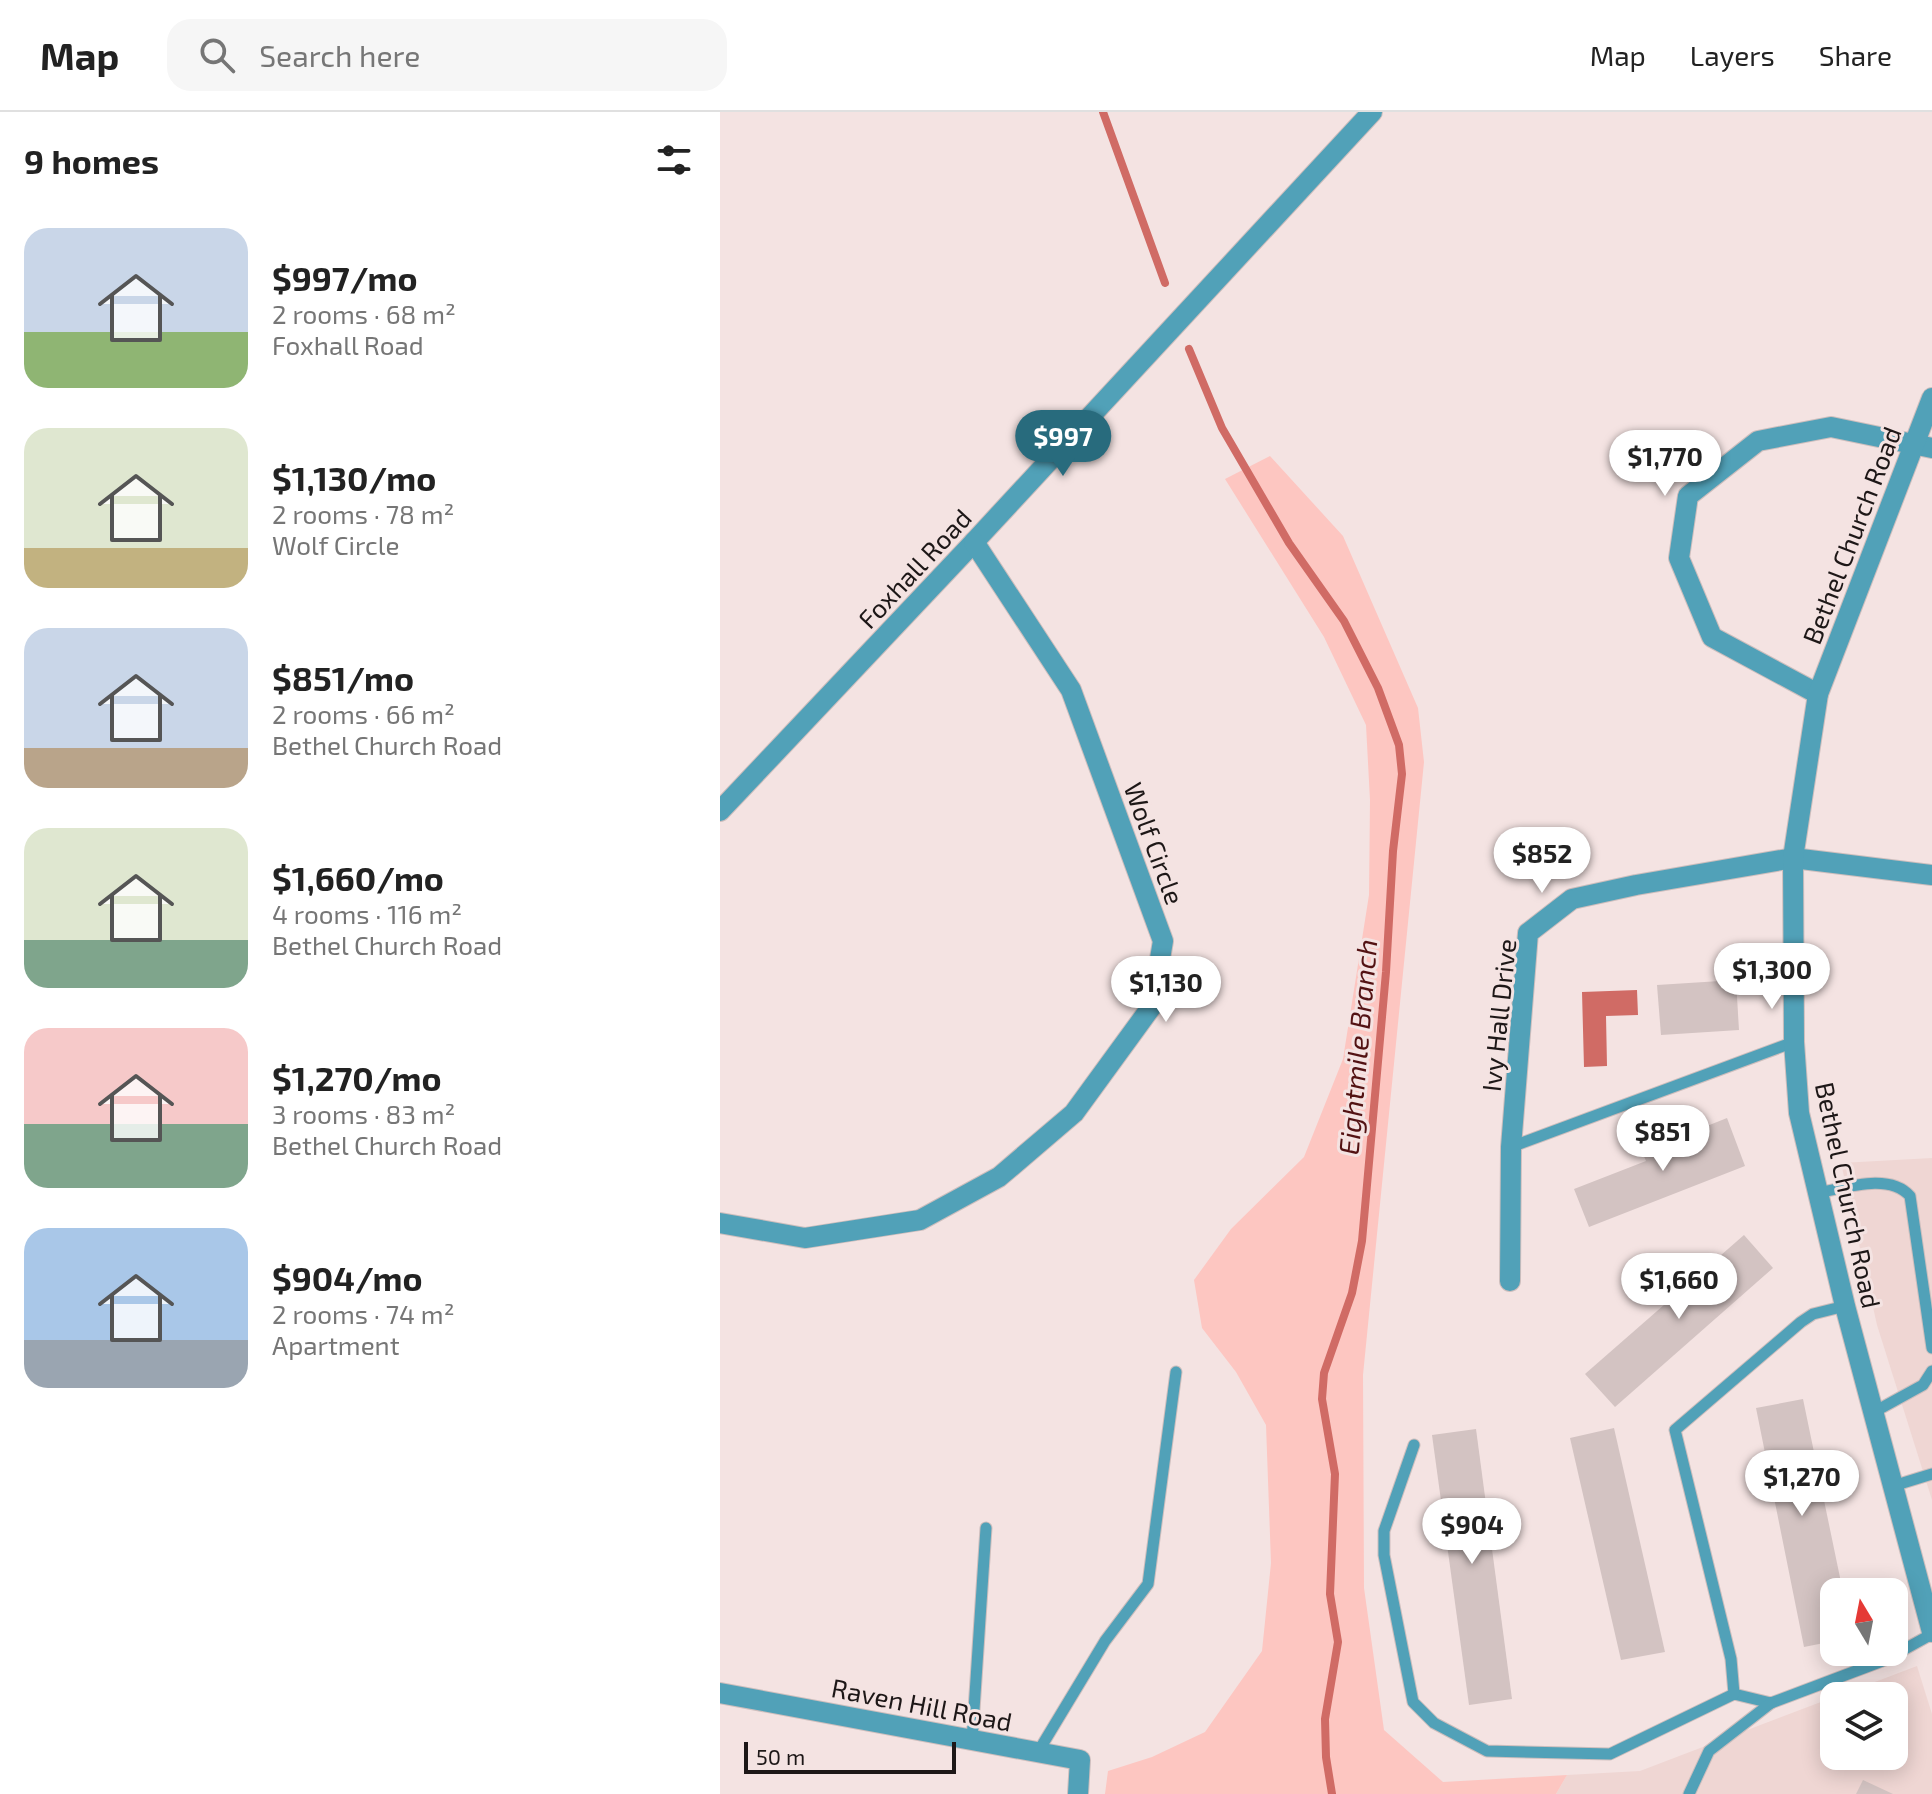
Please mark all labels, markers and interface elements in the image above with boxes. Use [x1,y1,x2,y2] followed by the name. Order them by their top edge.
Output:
[167,19,727,91] search box
[40,32,119,78] text: Map
[195,33,239,77] icon: search
[259,37,420,73] text: Search here
[1590,38,1646,72] text: Map
[1690,38,1775,72] text: Layers
[1819,38,1892,72] text: Share
[652,138,696,182] icon: filters
[24,140,159,181] text: 9 homes
[272,257,418,298] text: $997/mo
[88,260,184,356] icon: home
[272,298,456,329] text: 2 rooms · 68 m²
[272,329,424,360] text: Foxhall Road
[1016,410,1110,478] pin: $997
[1033,420,1093,451] text: $997
[1795,422,1907,648] street label: Bethel Church Road
[1600,430,1730,498] pin: $1,770
[1627,440,1703,471] text: $1,770
[272,457,436,498] text: $1,130/mo
[88,460,184,556] icon: home
[272,498,454,529] text: 2 rooms · 78 m²
[851,502,977,634] street label: Foxhall Road
[272,529,400,560] text: Wolf Circle
[272,657,414,698] text: $851/mo
[88,660,184,756] icon: home
[272,698,455,729] text: 2 rooms · 66 m²
[272,729,502,760] text: Bethel Church Road
[1119,778,1191,908] street label: Wolf Circle
[1495,827,1589,895] pin: $852
[1512,837,1572,868] text: $852
[272,857,444,898] text: $1,660/mo
[88,860,184,956] icon: home
[272,898,462,929] text: 4 rooms · 116 m²
[272,929,502,960] text: Bethel Church Road
[1475,937,1521,1093] street label: Ivy Hall Drive
[1331,938,1383,1156] water label: Eightmile Branch
[1707,943,1837,1011] pin: $1,300
[1732,953,1812,984] text: $1,300
[1101,956,1231,1024] pin: $1,130
[1129,966,1203,997] text: $1,130
[272,1057,442,1098] text: $1,270/mo
[88,1060,184,1156] icon: home
[1810,1079,1888,1311] street label: Bethel Church Road
[272,1098,455,1129] text: 3 rooms · 83 m²
[1616,1105,1710,1173] pin: $851
[1635,1115,1691,1146] text: $851
[272,1129,502,1160] text: Bethel Church Road
[1614,1253,1744,1321] pin: $1,660
[272,1257,423,1298] text: $904/mo
[88,1260,184,1356] icon: home
[1639,1263,1719,1294] text: $1,660
[272,1298,454,1329] text: 2 rooms · 74 m²
[272,1329,400,1360] text: Apartment
[1737,1450,1867,1518] pin: $1,270
[1763,1460,1841,1491] text: $1,270
[1425,1498,1519,1566] pin: $904
[1440,1508,1504,1539] text: $904
[1820,1578,1908,1666] north arrow
[1820,1578,1908,1770] map controls
[829,1671,1015,1737] street label: Raven Hill Road
[1820,1682,1908,1770] button: layers
[744,1738,956,1774] scale bar
[756,1743,805,1769] text: 50 m

